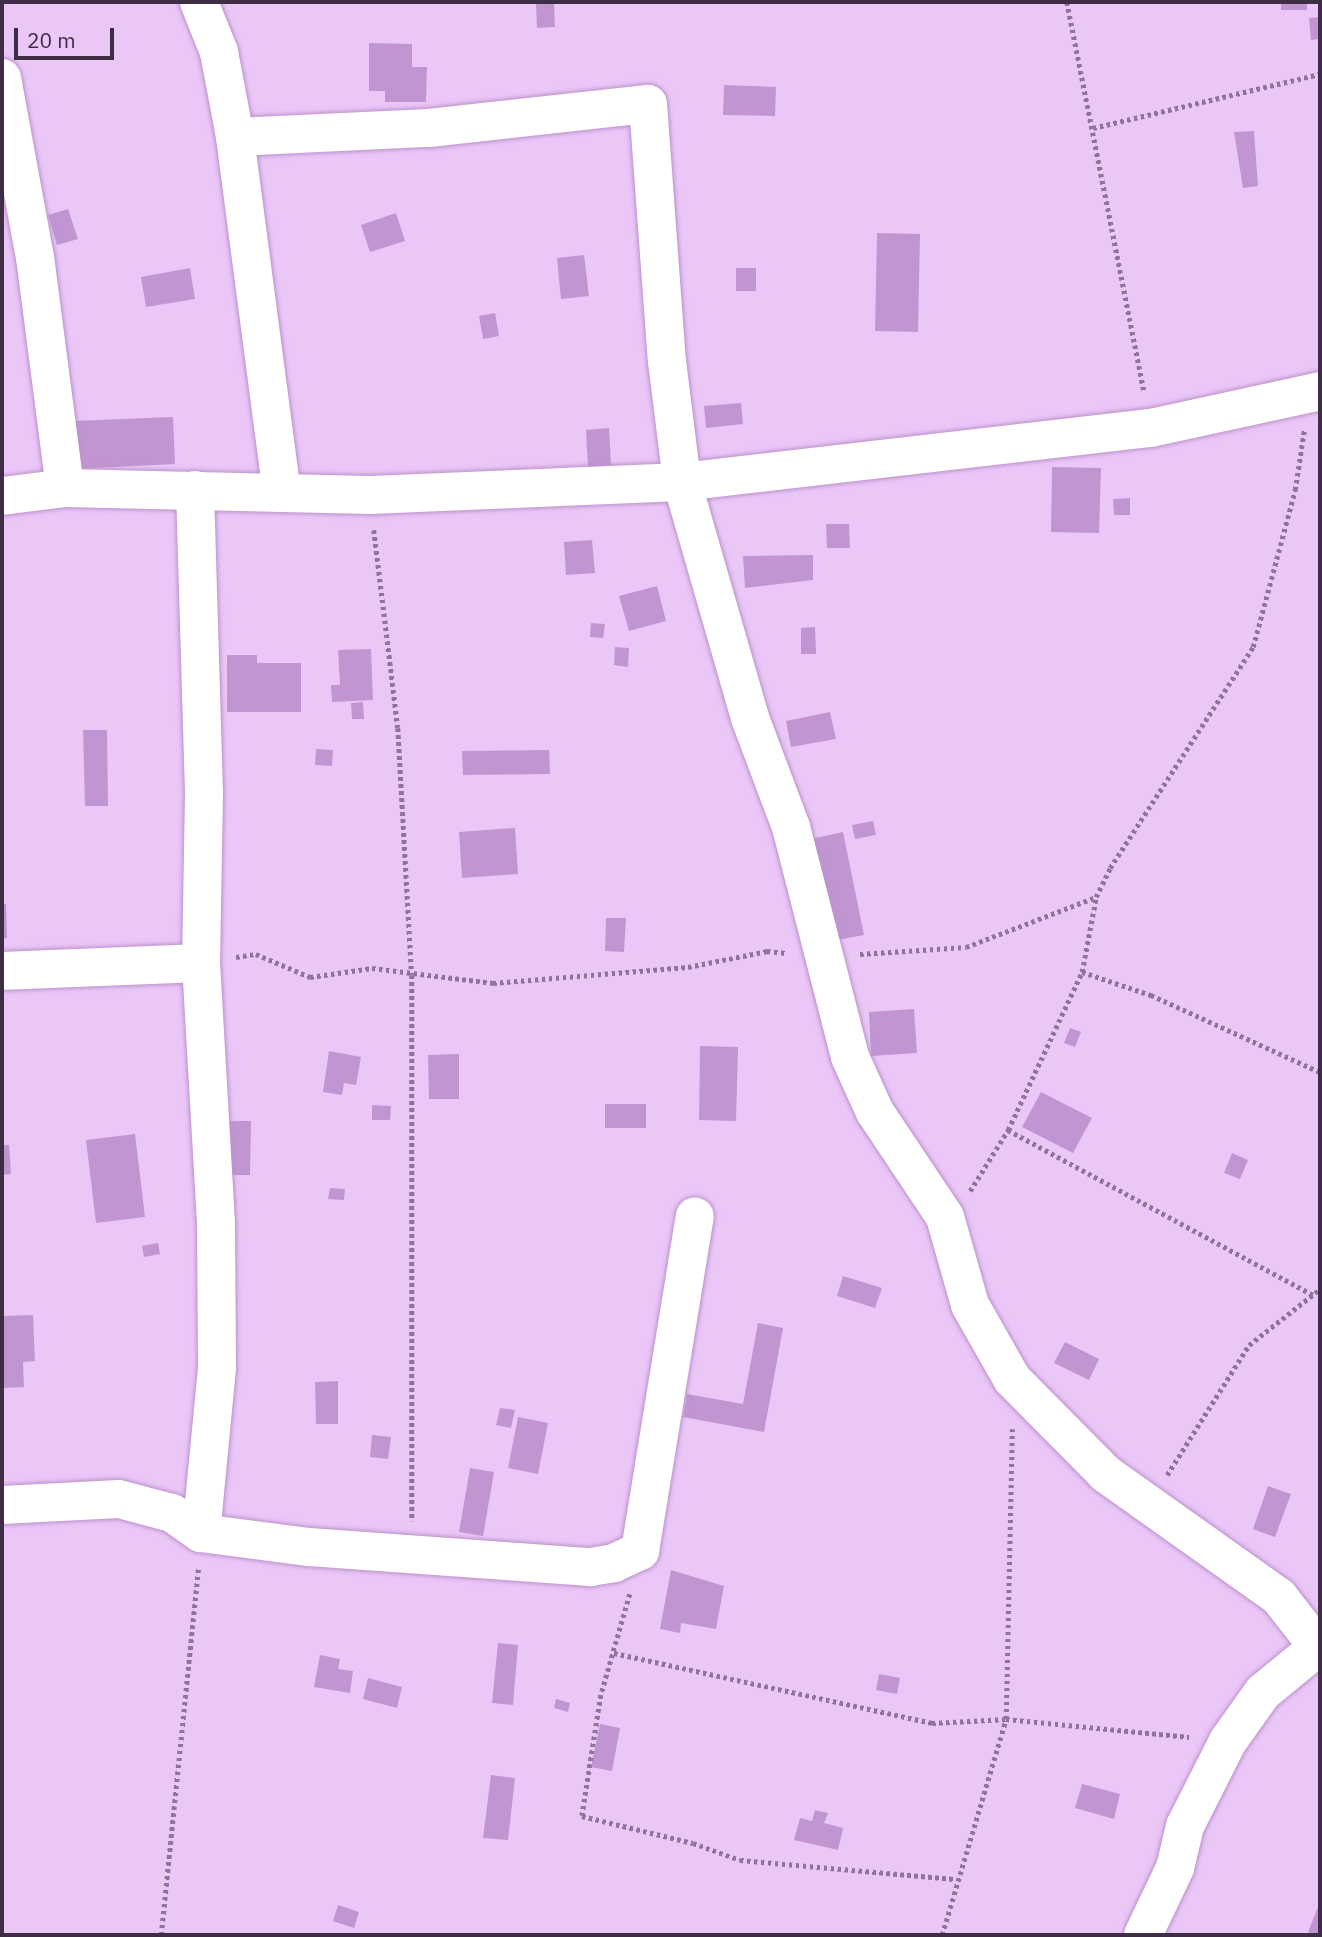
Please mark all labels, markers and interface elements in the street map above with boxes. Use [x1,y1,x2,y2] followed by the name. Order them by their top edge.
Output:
[18,14,117,58] scale bar
[27,26,76,54] text: 20 m

